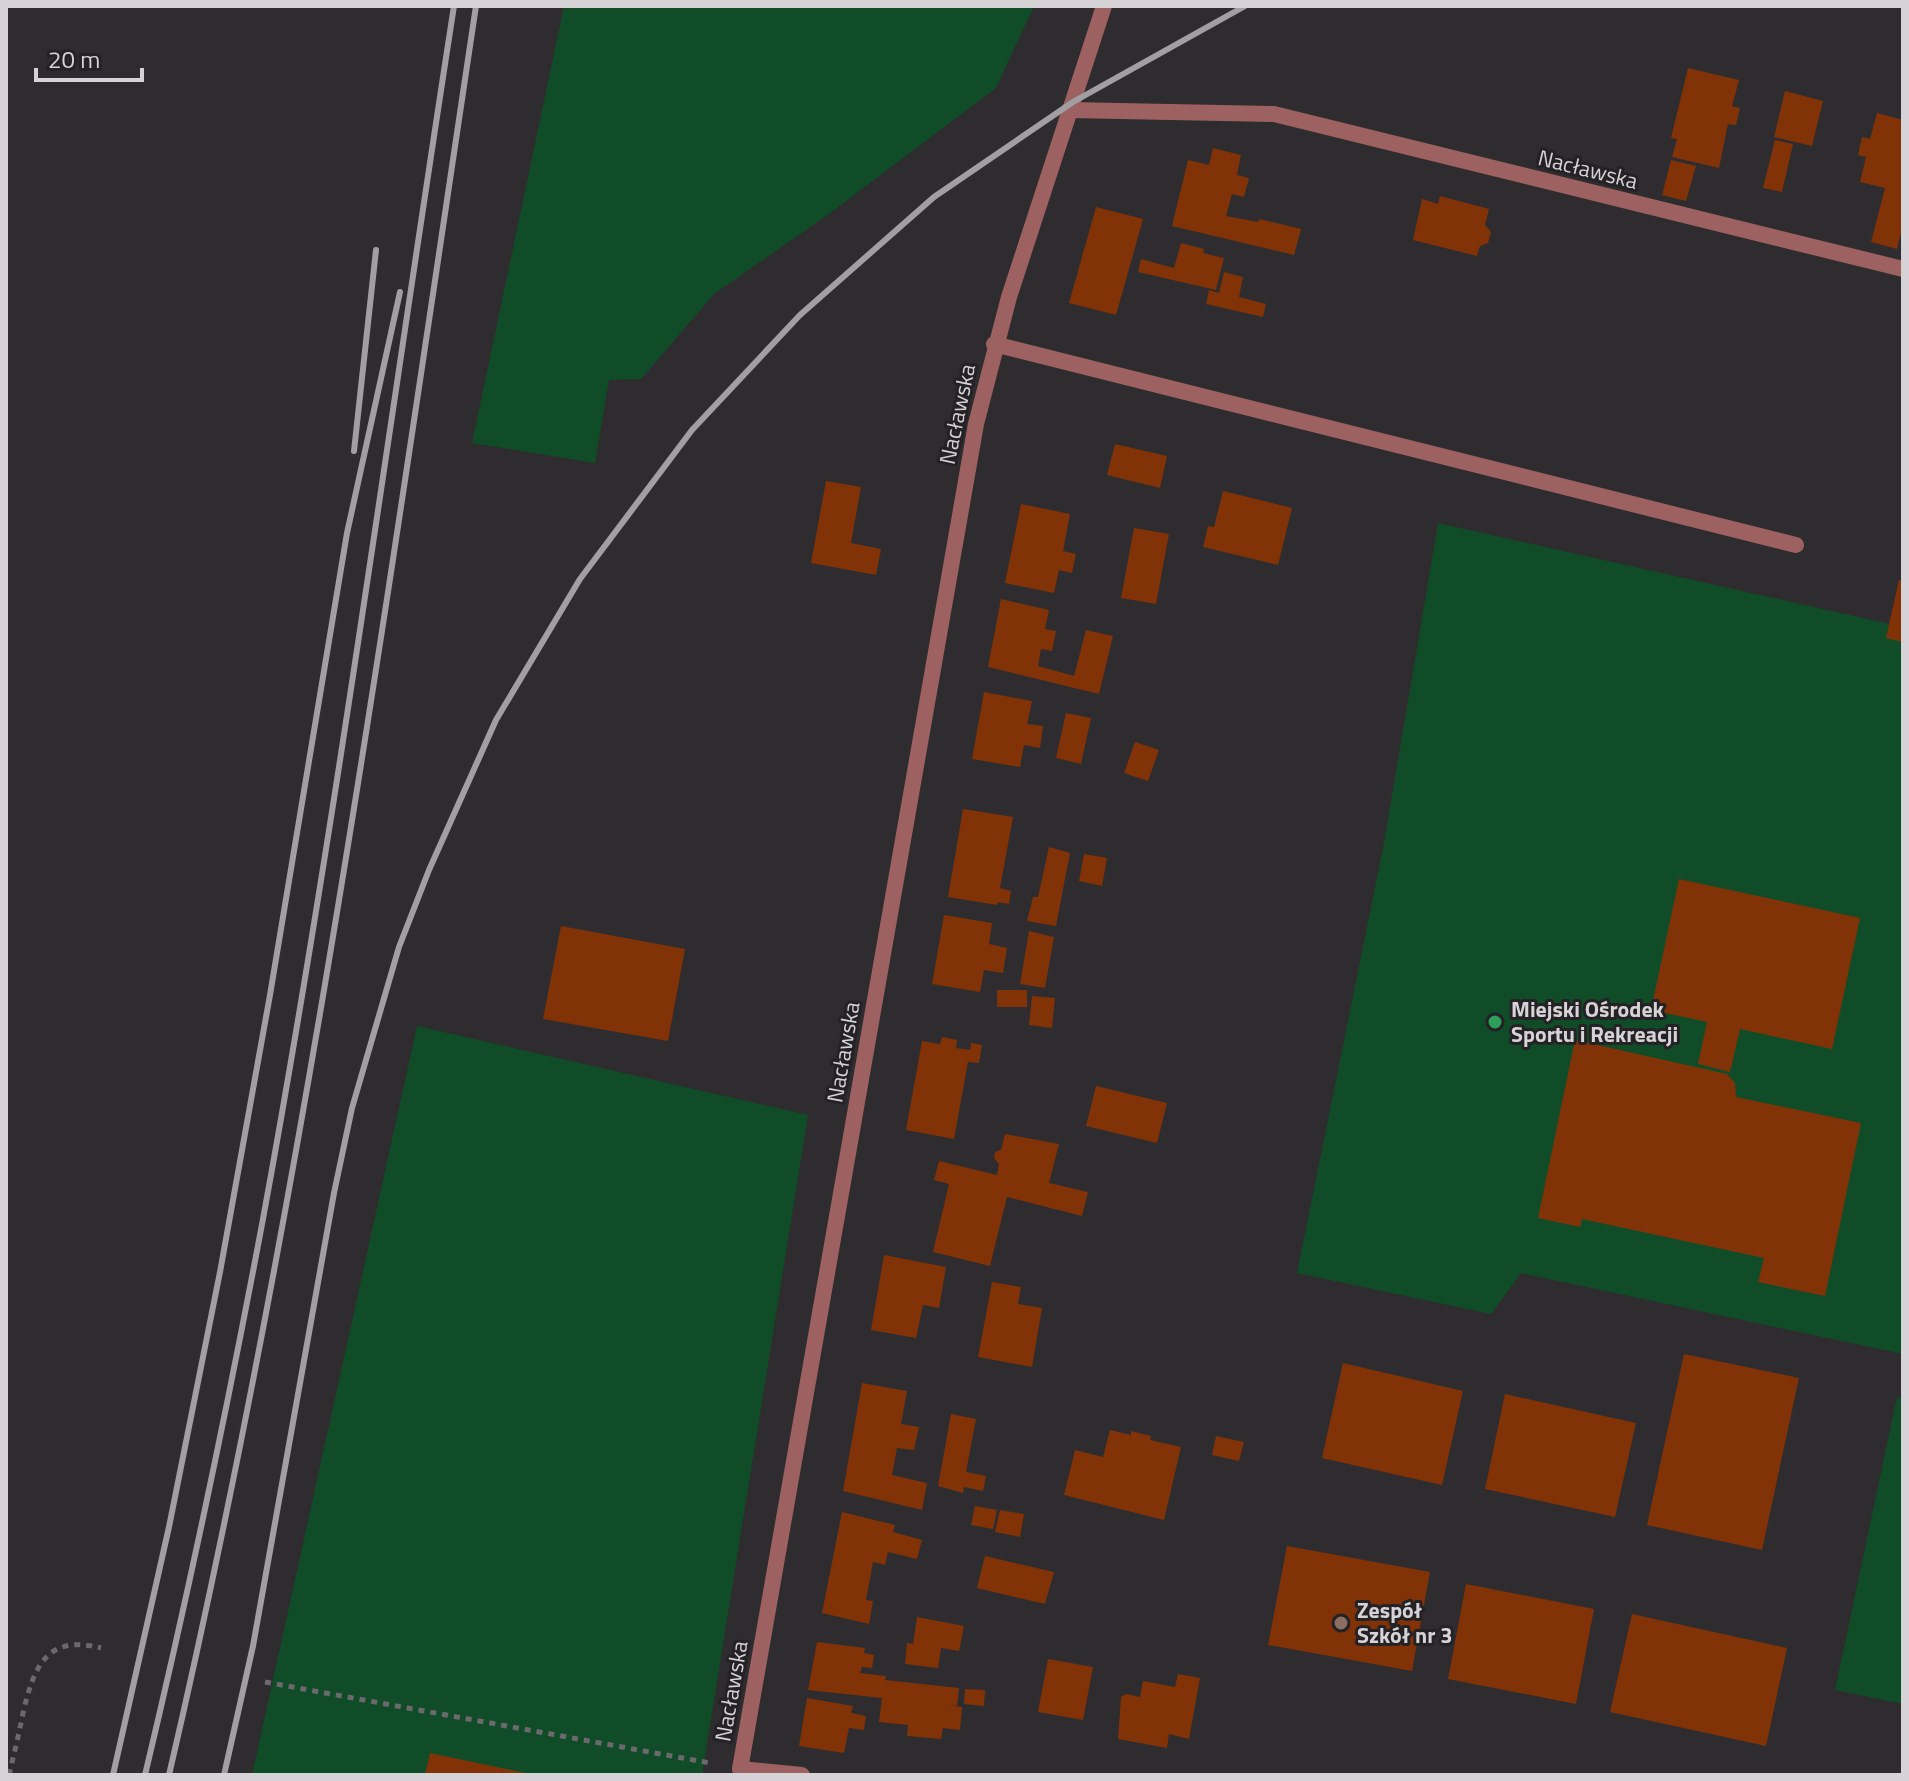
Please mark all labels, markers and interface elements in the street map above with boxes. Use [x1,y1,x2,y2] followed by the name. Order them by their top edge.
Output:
[36,32,142,82] scale bar
[48,41,100,77] text: 20 m
[1535,140,1641,198] street label: Nacławska
[930,361,984,467] street label: Nacławska
[1511,992,1678,1051] place label: Miejski Ośrodek Sportu i Rekreacji
[817,999,869,1105] street label: Nacławska
[1486,1013,1504,1031] marker: Miejski Ośrodek Sportu i Rekreacji
[1357,1593,1453,1652] place label: Zespół Szkół nr 3
[1332,1614,1350,1632] marker: Zespół Szkół nr 3
[705,1638,757,1744] street label: Nacławska

